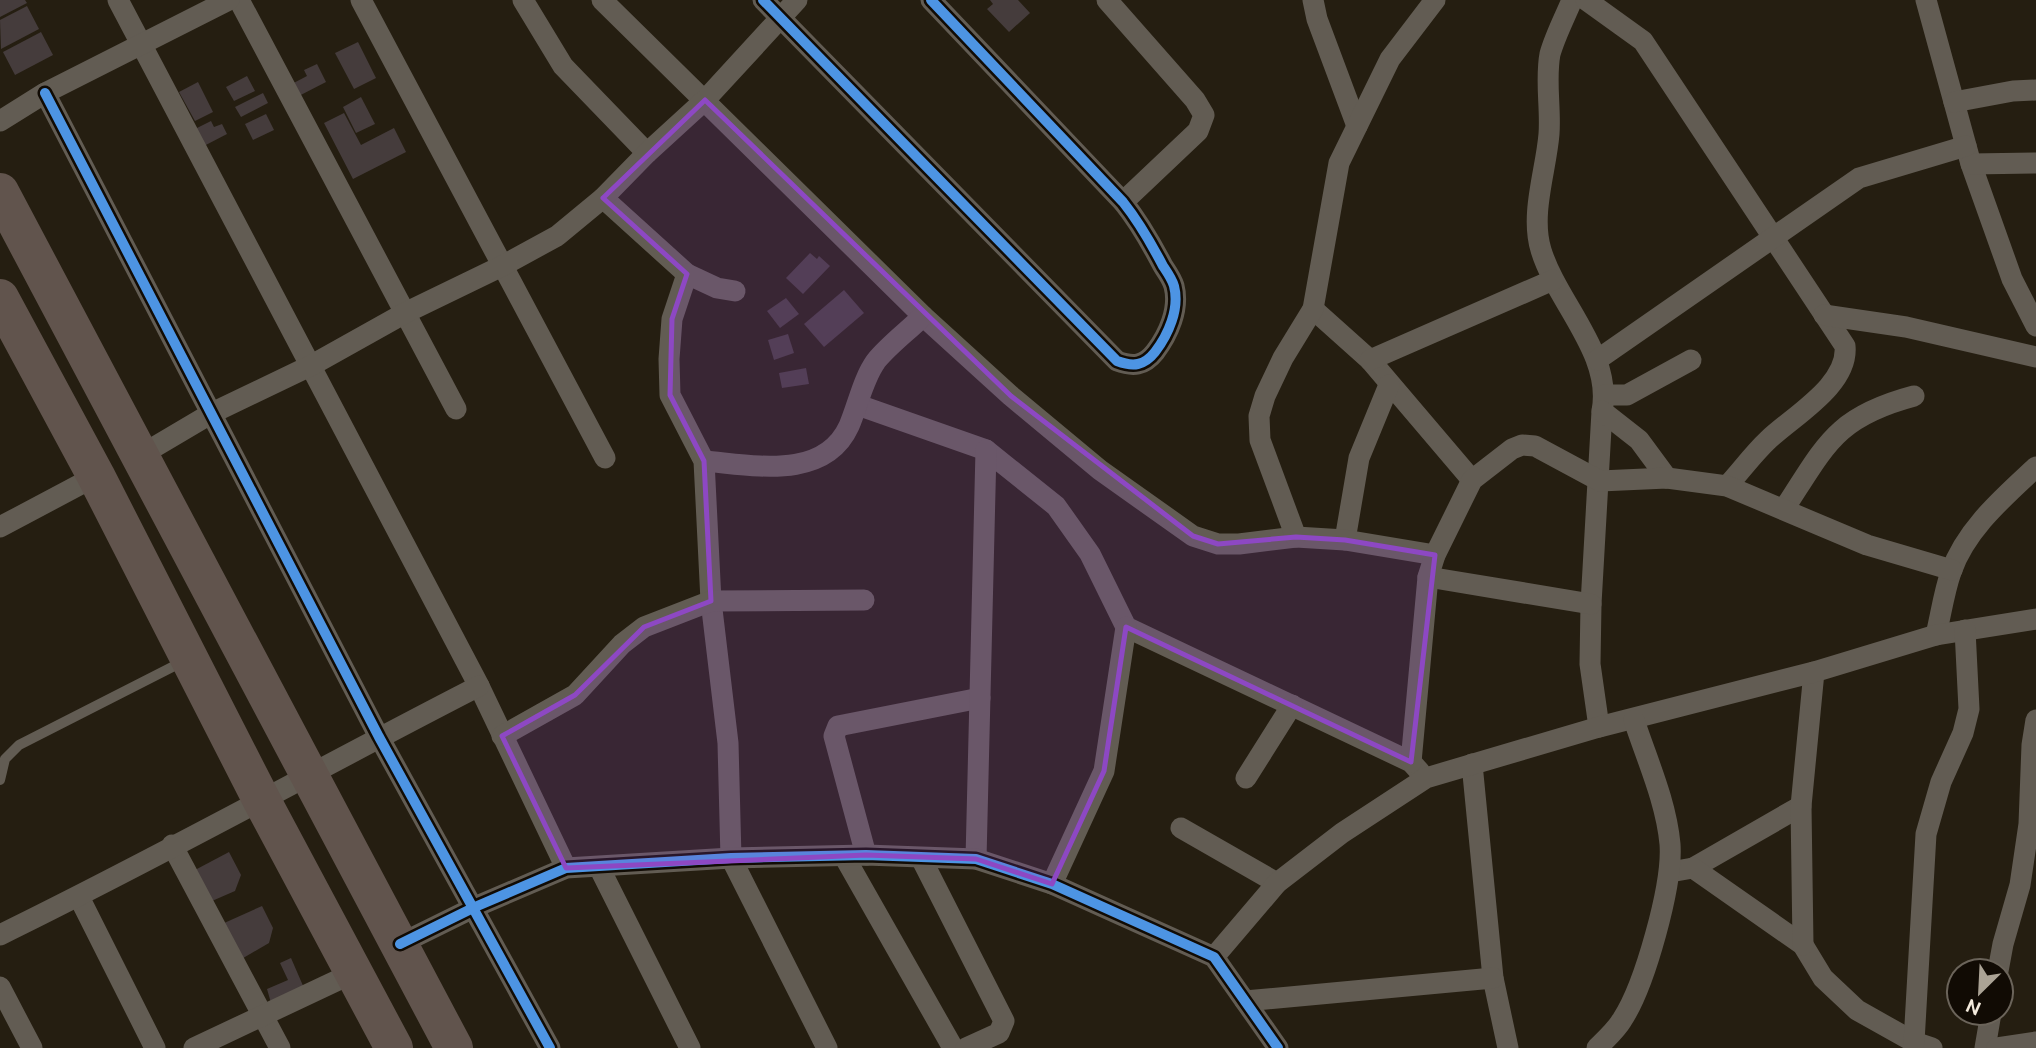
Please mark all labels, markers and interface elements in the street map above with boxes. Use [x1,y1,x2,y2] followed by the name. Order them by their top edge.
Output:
[1945,957,2015,1027] north arrow
[1962,995,1984,1020] text: N

